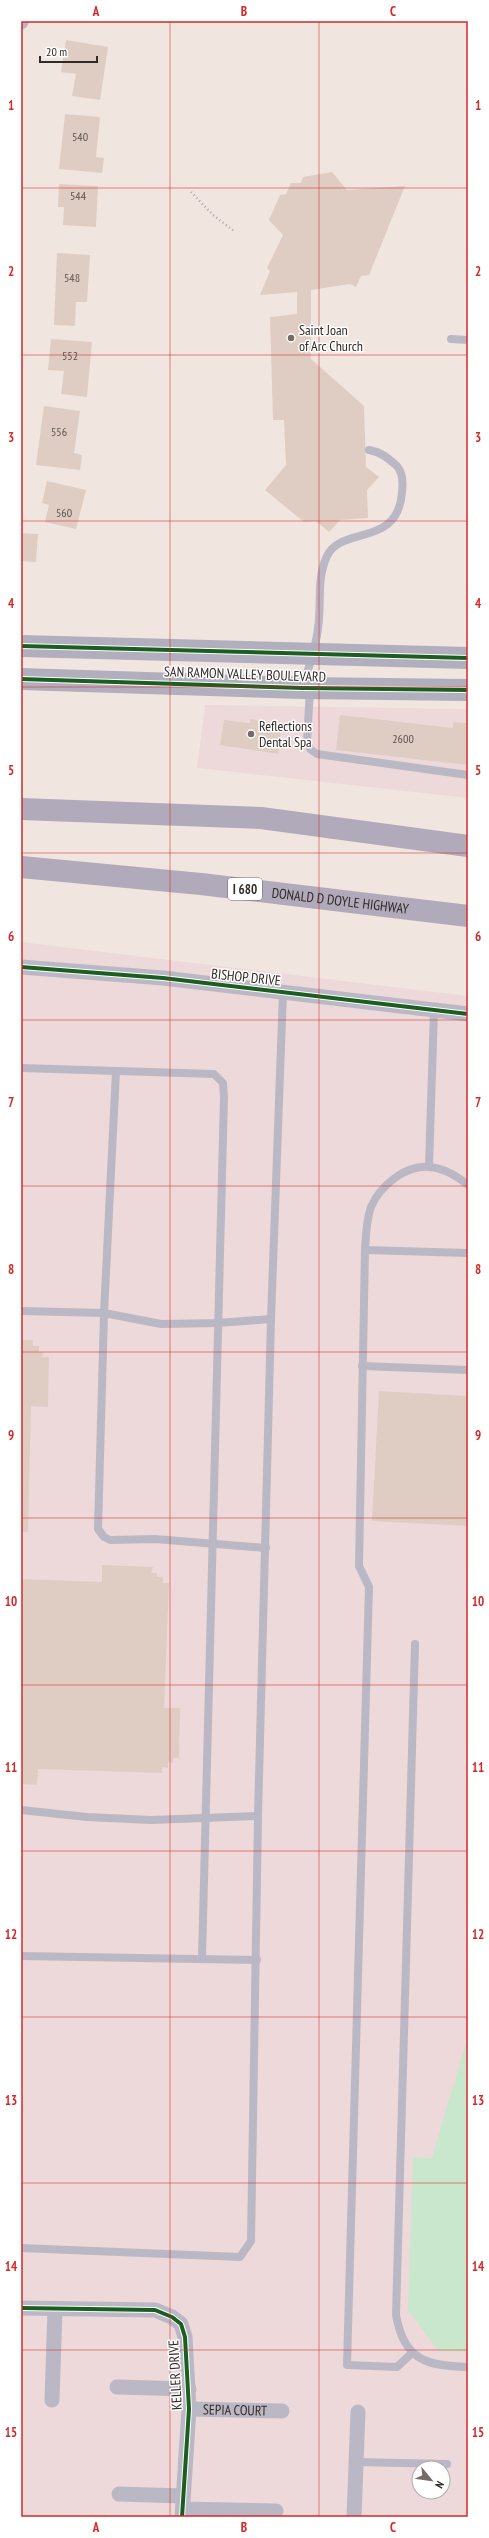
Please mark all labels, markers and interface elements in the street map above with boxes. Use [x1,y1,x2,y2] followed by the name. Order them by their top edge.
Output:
[92,3,100,20] text: A
[241,3,247,20] text: B
[390,3,396,20] text: C
[40,38,97,64] scale bar
[46,44,67,59] text: 20 m
[8,97,14,114] text: 1
[475,97,481,114] text: 1
[72,129,88,144] house number: 540
[70,188,87,203] house number: 544
[8,263,14,280] text: 2
[475,263,481,280] text: 2
[64,270,80,285] house number: 548
[299,321,363,355] place label: Saint Joan of Arc Church
[286,333,296,343] marker: Saint Joan of Arc Church
[62,348,78,363] house number: 552
[51,424,67,439] house number: 556
[8,429,14,446] text: 3
[475,429,481,446] text: 3
[56,505,72,520] house number: 560
[8,595,15,612] text: 4
[475,595,482,612] text: 4
[164,662,326,686] street label: SAN RAMON VALLEY BOULEVARD
[259,717,312,751] place label: Reflections Dental Spa
[246,729,256,739] marker: Reflections Dental Spa
[392,731,414,746] house number: 2600
[8,762,14,779] text: 5
[475,762,481,779] text: 5
[228,878,262,900] road number: I 680
[271,884,410,918] street label: DONALD D DOYLE HIGHWAY
[8,928,14,945] text: 6
[475,928,481,945] text: 6
[210,964,282,990] street label: BISHOP DRIVE
[8,1094,14,1111] text: 7
[475,1094,481,1111] text: 7
[8,1261,14,1278] text: 8
[475,1261,481,1278] text: 8
[8,1427,14,1444] text: 9
[475,1427,481,1444] text: 9
[5,1593,17,1610] text: 10
[472,1593,484,1610] text: 10
[5,1759,17,1776] text: 11
[472,1759,484,1776] text: 11
[5,1926,17,1943] text: 12
[472,1926,484,1943] text: 12
[5,2092,17,2109] text: 13
[472,2092,484,2109] text: 13
[5,2258,18,2275] text: 14
[472,2258,485,2275] text: 14
[164,2340,186,2410] street label: KELLER DRIVE
[203,2400,268,2420] street label: SEPIA COURT
[5,2424,17,2441] text: 15
[472,2424,484,2441] text: 15
[411,2460,451,2500] north arrow
[432,2479,447,2491] text: N
[92,2519,100,2536] text: A
[241,2519,247,2536] text: B
[390,2519,396,2536] text: C

